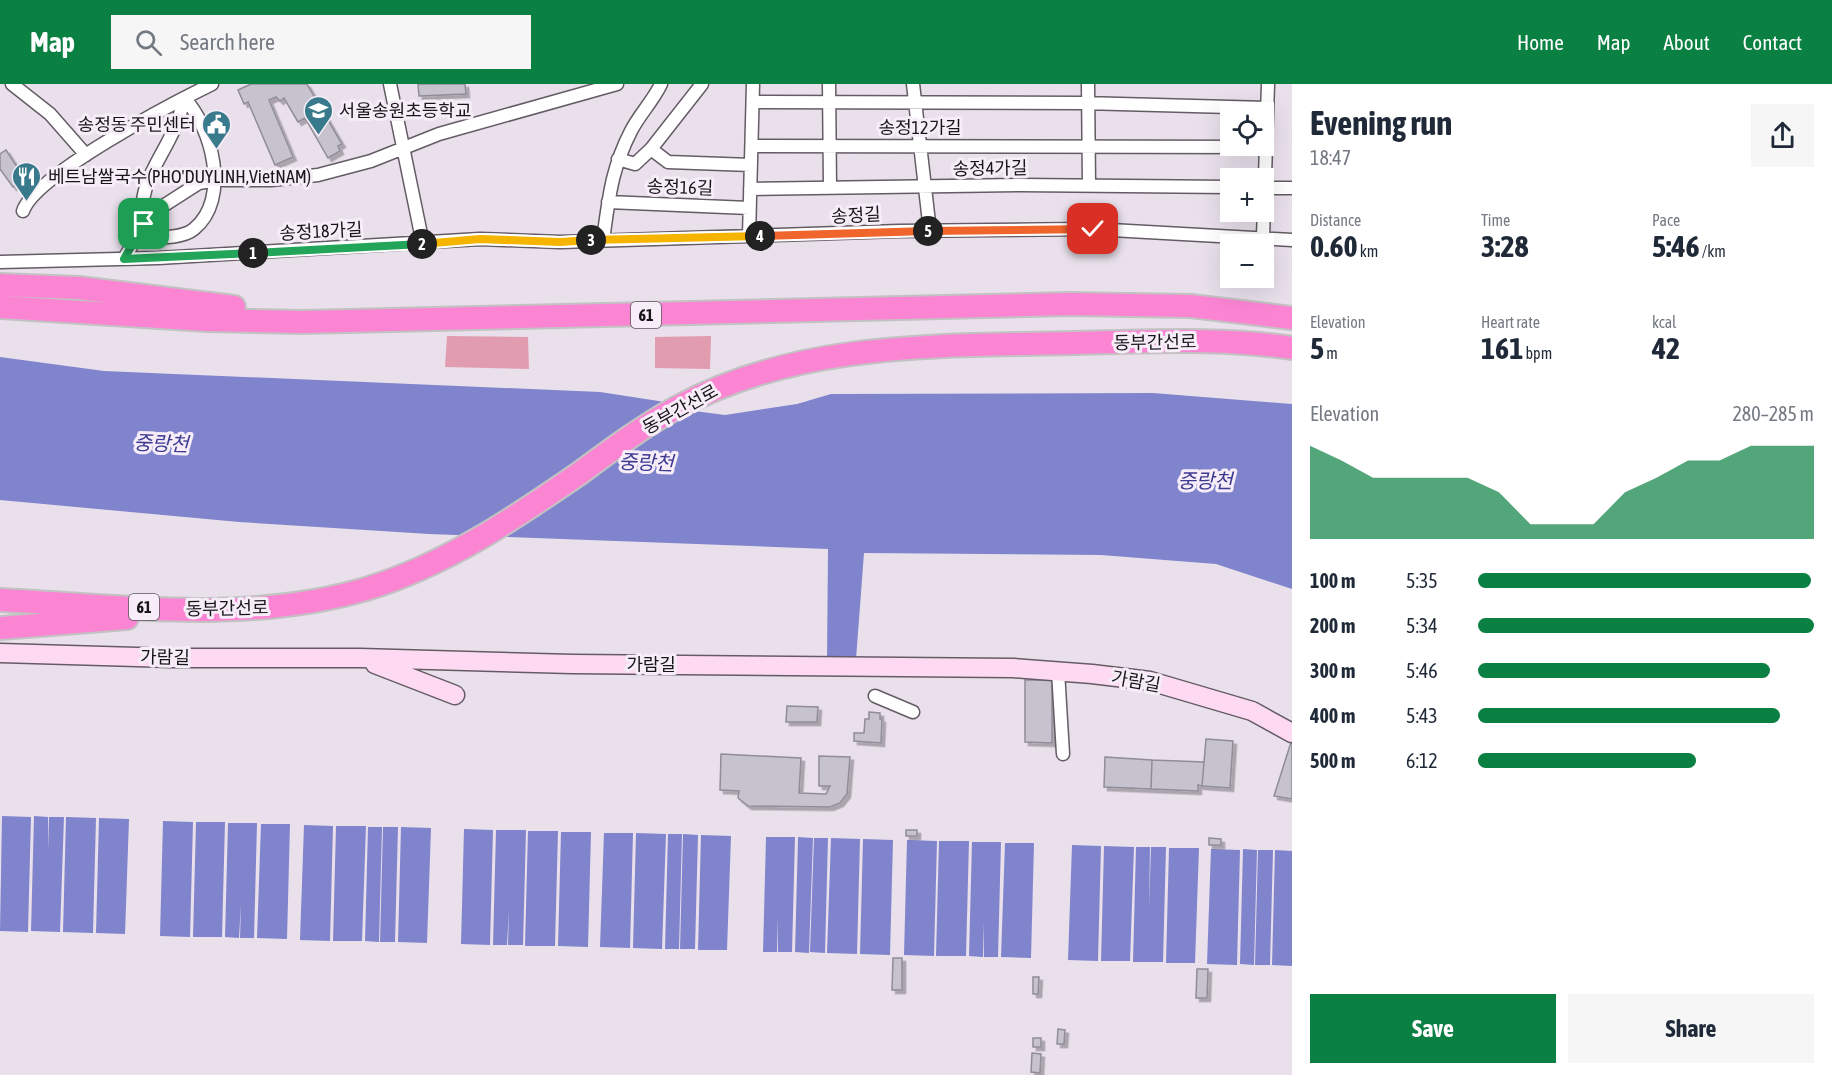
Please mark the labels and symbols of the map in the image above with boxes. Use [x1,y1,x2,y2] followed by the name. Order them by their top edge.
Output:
[302,94,334,136] school or university icon: 서울송원초등학교
[339,100,471,121] place label: 서울송원초등학교
[201,108,233,150] public building icon: 송정동 주민센터
[78,114,196,135] place label: 송정동 주민센터
[878,117,962,138] street label: 송정12가길
[952,157,1028,179] street label: 송정4가길
[11,160,43,202] restaurant icon: 베트남쌀국수(PHO'DUYLINH,VietNAM)
[48,166,311,187] place label: 베트남쌀국수(PHO'DUYLINH,VietNAM)
[646,175,714,199] street label: 송정16길
[118,198,169,249] pin
[831,203,881,227] street label: 송정길
[1067,203,1118,254] pin
[913,216,943,246] pin: 5
[279,218,363,244] street label: 송정18가길
[745,221,775,251] pin: 4
[576,225,606,255] pin: 3
[407,229,437,259] pin: 2
[238,238,268,268] pin: 1
[631,302,661,328] road number: 61
[1113,331,1197,353] street label: 동부간선로
[639,380,721,438] street label: 동부간선로
[133,431,192,456] water label: 중랑천
[618,450,677,475] water label: 중랑천
[1177,469,1235,492] water label: 중랑천
[129,594,159,620] road number: 61
[185,597,269,619] street label: 동부간선로
[140,646,190,668] street label: 가람길
[626,654,676,675] street label: 가람길
[1110,666,1162,696] street label: 가람길

